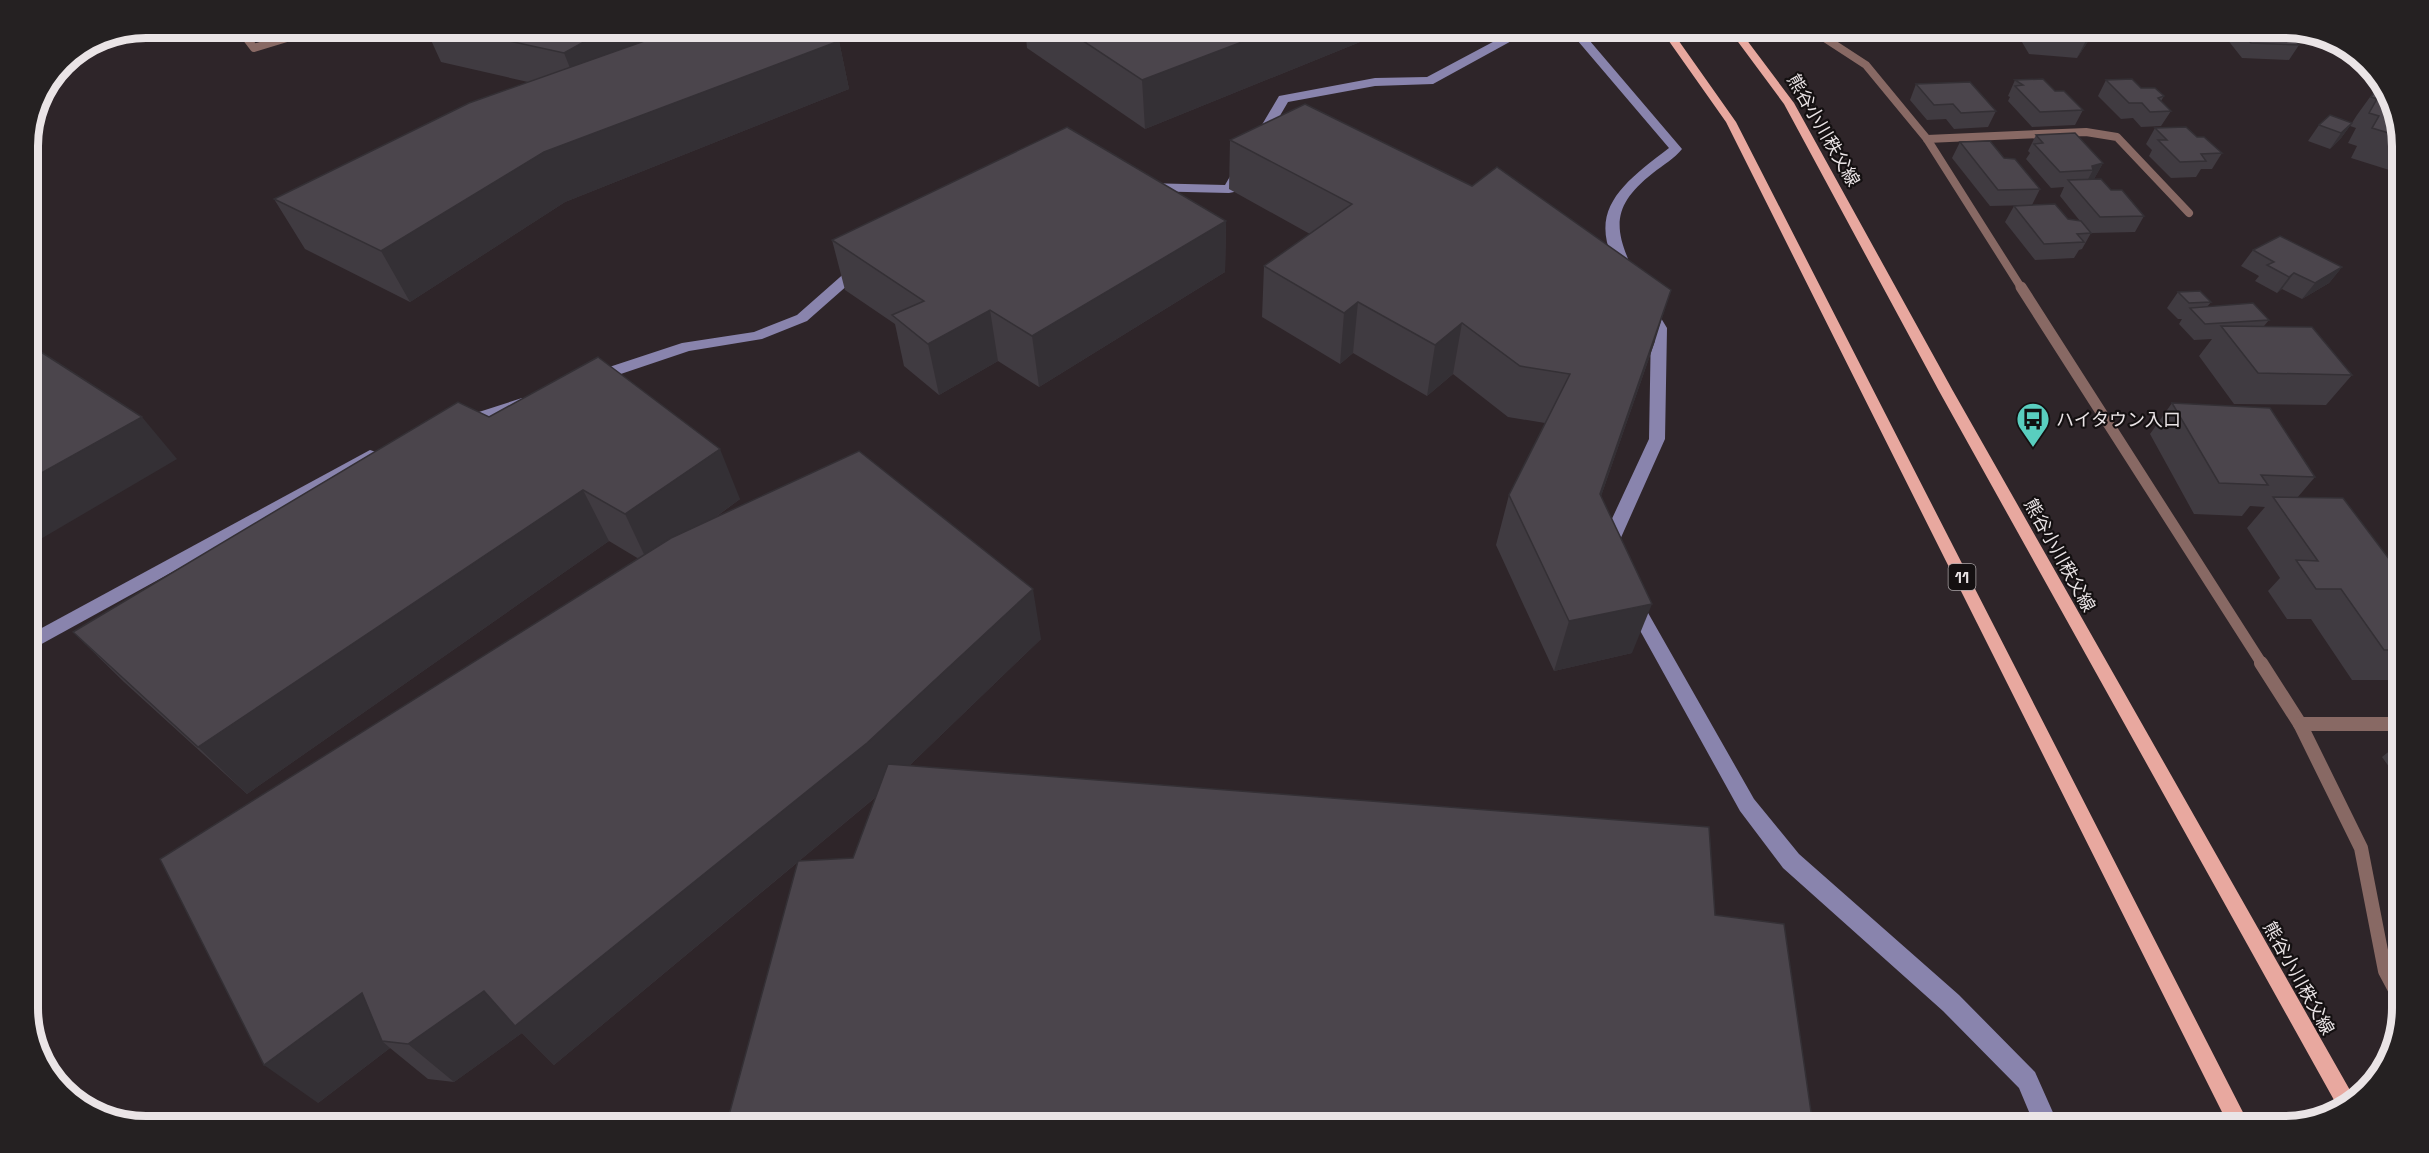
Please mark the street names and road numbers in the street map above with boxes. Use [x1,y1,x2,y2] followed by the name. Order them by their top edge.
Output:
[1783,70,1865,190] street label: 熊谷小川秩父線
[2019,494,2101,616] street label: 熊谷小川秩父線
[1948,564,1976,590] road number: 11
[2258,917,2340,1039] street label: 熊谷小川秩父線

